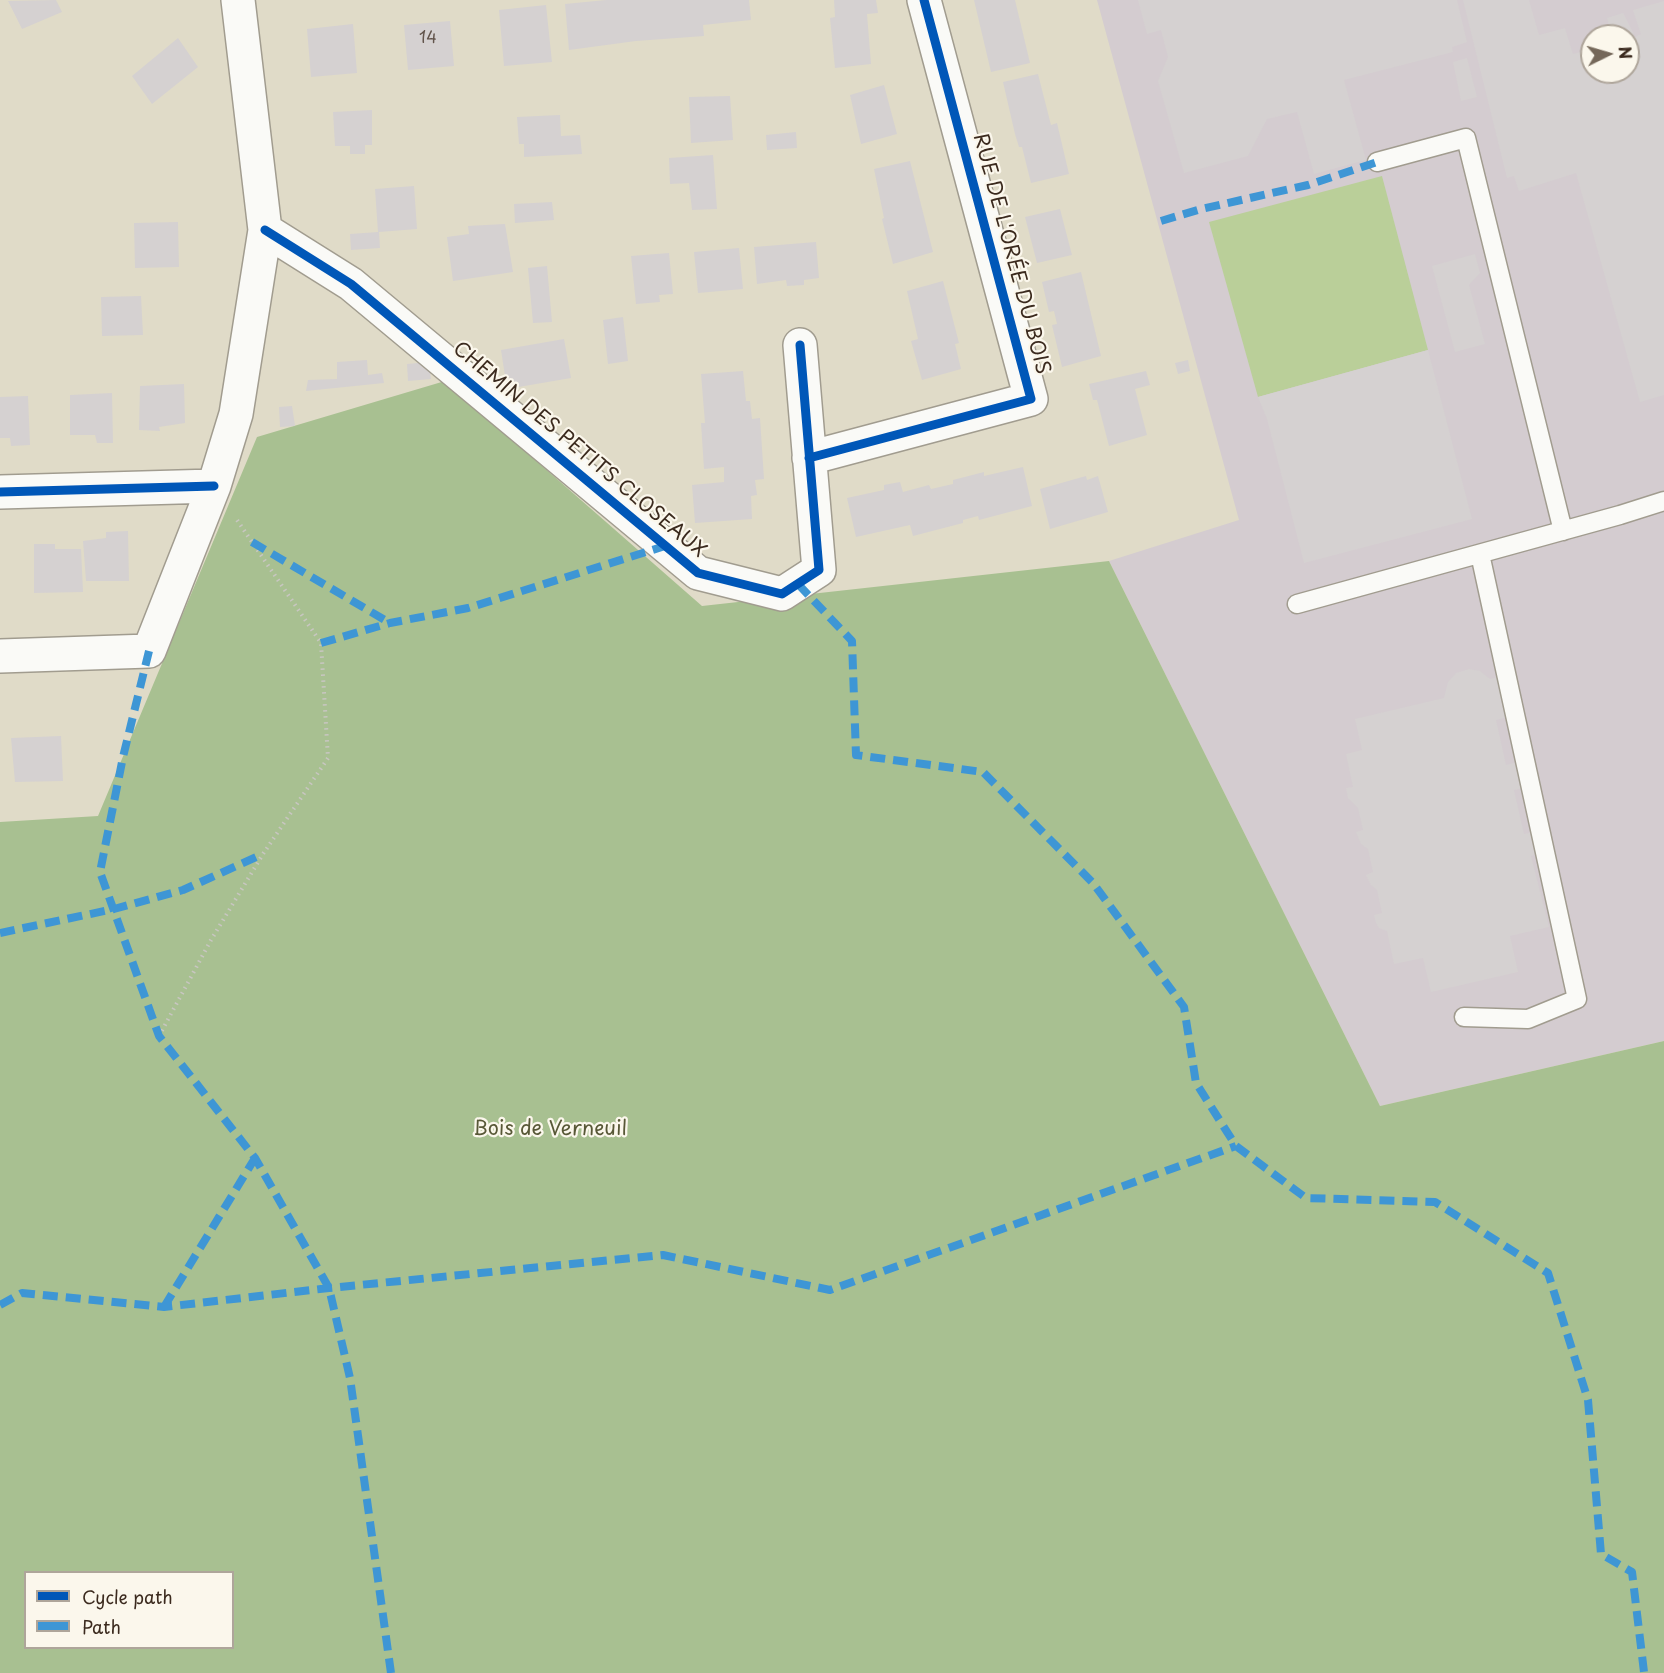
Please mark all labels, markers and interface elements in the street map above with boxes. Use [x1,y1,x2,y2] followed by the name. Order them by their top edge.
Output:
[1580,24,1640,84] north arrow
[419,29,437,49] house number: 14
[1613,45,1638,60] text: N
[967,131,1055,377] street label: RUE DE L'ORÉE DU BOIS
[448,337,710,563] street label: CHEMIN DES PETITS CLOSEAUX
[473,1117,627,1141] park label: Bois de Verneuil
[24,1571,234,1649] legend
[82,1583,173,1610] text: Cycle path
[82,1613,121,1640] text: Path

